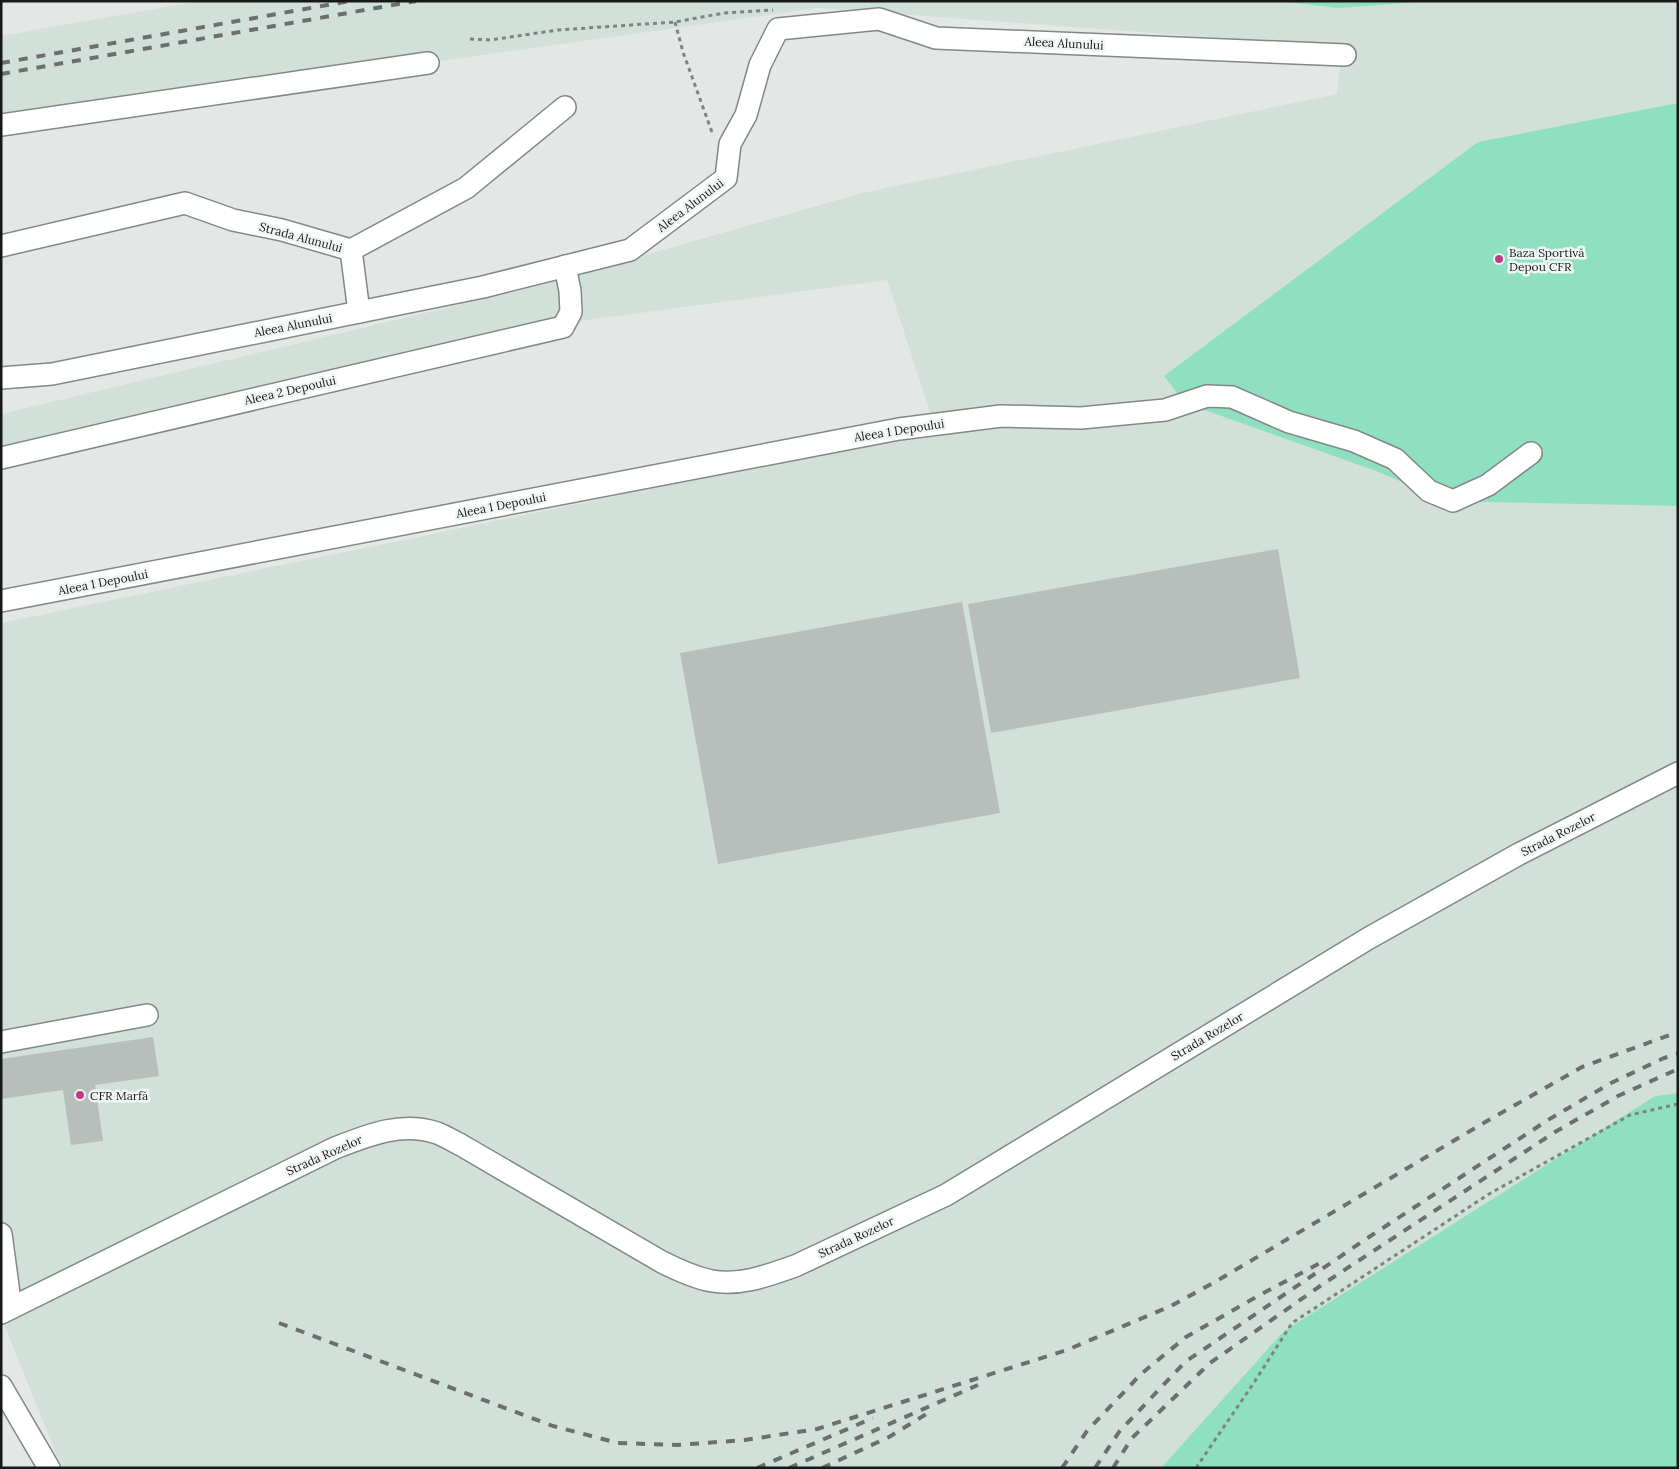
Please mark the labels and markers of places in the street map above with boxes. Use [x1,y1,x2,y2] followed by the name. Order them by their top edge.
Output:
[1509,245,1584,274] place label: Baza Sportivă Depou CFR
[1493,253,1505,265] marker: Baza Sportivă Depou CFR
[90,1088,148,1103] place label: CFR Marfă
[74,1089,86,1101] marker: CFR Marfă

